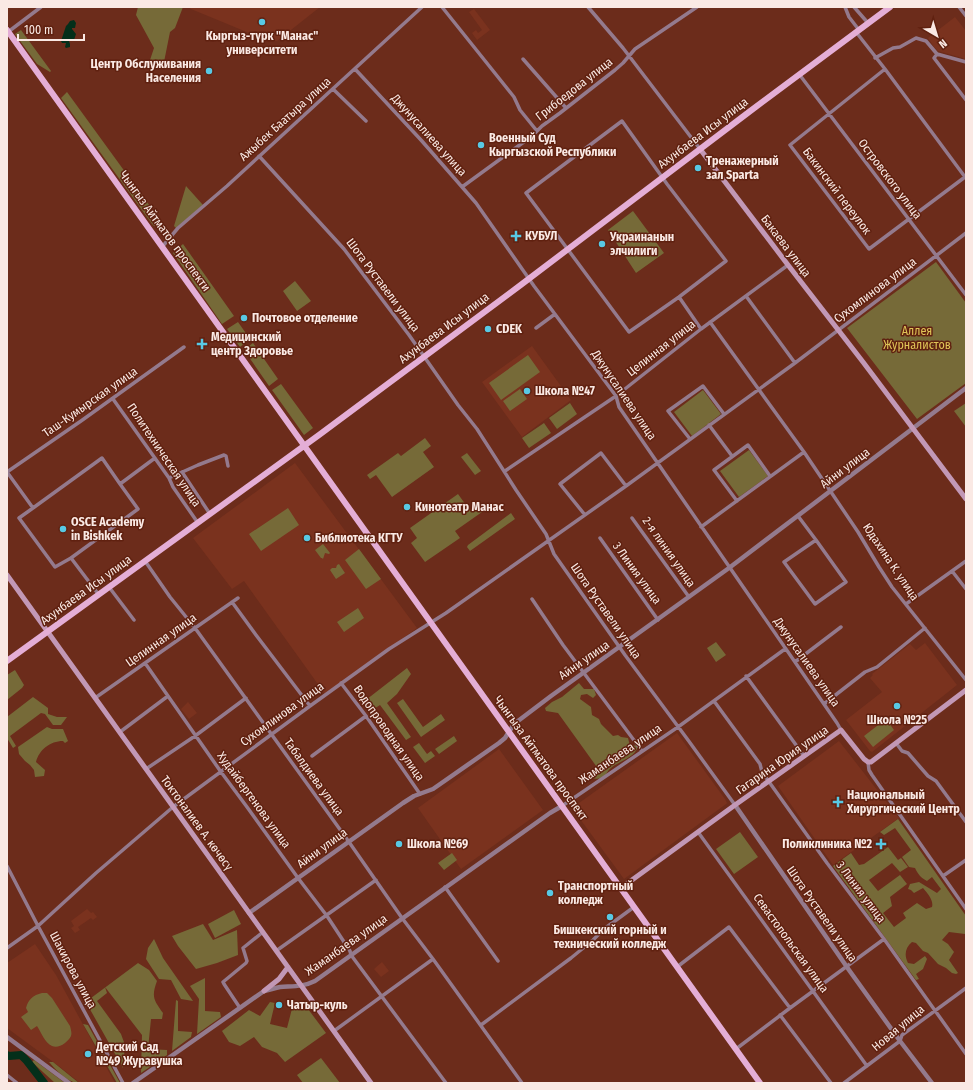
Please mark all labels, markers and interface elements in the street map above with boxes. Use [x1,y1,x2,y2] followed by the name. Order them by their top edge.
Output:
[18,16,84,42] scale bar
[917,16,957,56] north arrow
[257,17,267,27] marker: Кыргыз-түрк "Манас" университети
[24,23,53,37] text: 100 m
[206,29,318,57] place label: Кыргыз-түрк "Манас" университети
[936,36,949,51] text: N
[533,55,615,123] street label: Грибоедова улица
[91,57,201,85] place label: Центр Обслуживания Населения
[204,66,214,76] marker: Центр Обслуживания Населения
[236,74,334,164] street label: Ажыбек Баатыра улица
[388,90,470,179] street label: Джунусалиева улица
[655,95,751,171] street label: Ахунбаева Исы улица
[489,131,616,159] place label: Военный Суд Кыргызской Республики
[855,136,925,222] street label: Островского улица
[476,140,486,150] marker: Военный Суд Кыргызской Республики
[800,145,874,237] street label: Бакинский переулок
[706,154,779,182] place label: Тренажерный зал Sparta
[693,163,703,173] marker: Тренажерный зал Sparta
[117,168,213,294] street label: Чынгыз Айтматов проспекти
[758,212,814,280] street label: Бакаева улица
[525,229,557,243] place label: КУБУЛ
[510,230,522,242] marker: КУБУЛ
[609,230,674,258] place label: Украинанын элчилиги
[343,236,423,335] street label: Шота Руставели улица
[597,239,607,249] marker: Украинанын элчилиги
[831,254,919,326] street label: Сухомлинова улица
[396,290,492,366] street label: Ахунбаева Исы улица
[252,311,358,325] place label: Почтовое отделение
[239,313,249,323] marker: Почтовое отделение
[624,317,698,379] street label: Целинная улица
[496,322,523,336] place label: CDEK
[483,324,493,334] marker: CDEK
[883,324,951,352] park label: Аллея Журналистов
[211,330,293,358] place label: Медицинский центр Здоровье
[196,338,208,350] marker: Медицинский центр Здоровье
[588,347,659,443] street label: Джунусалиева улица
[40,364,140,440] street label: Таш-Кумырская улица
[535,384,595,398] place label: Школа №47
[522,386,532,396] marker: Школа №47
[124,401,204,509] street label: Политехническая улица
[817,445,873,491] street label: Айни улица
[415,500,504,514] place label: Кинотеатр Манас
[402,502,412,512] marker: Кинотеатр Манас
[640,514,698,590] street label: 2-я линия улица
[71,515,145,543] place label: OSCE Academy in Bishkek
[860,521,922,603] street label: Юдахина К. улица
[58,524,68,534] marker: OSCE Academy in Bishkek
[315,531,403,545] place label: Библиотека КГТУ
[302,533,312,543] marker: Библиотека КГТУ
[610,539,664,607] street label: 3 Линия улица
[38,552,134,628] street label: Ахунбаева Исы улица
[568,561,644,662] street label: Шота Руставели улица
[123,610,199,670] street label: Целинная улица
[770,614,843,709] street label: Джунусалиева улица
[556,637,612,683] street label: Айни улица
[238,679,326,749] street label: Сухомлинова улица
[351,682,427,784] street label: Водопроводная улица
[491,693,591,823] street label: Чынгыза Айтматова проспект
[892,701,902,711] marker: Школа №25
[867,713,927,727] place label: Школа №25
[576,721,664,787] street label: Жаманбаева улица
[733,723,831,797] street label: Гагарина Юрия улица
[281,736,347,818] street label: Табалдиева улица
[214,749,294,851] street label: Худайбергенова улица
[158,773,236,874] street label: Токтоналиев А. көчөсү
[846,788,960,816] place label: Национальный Хирургический Центр
[832,796,844,808] marker: Национальный Хирургический Центр
[294,825,350,871] street label: Айни улица
[407,837,468,851] place label: Школа №69
[782,837,872,851] place label: Поликлиника №2
[875,838,887,850] marker: Поликлиника №2
[394,839,404,849] marker: Школа №69
[833,858,889,926] street label: 3 Линия улица
[784,864,860,965] street label: Шота Руставели улица
[558,879,633,907] place label: Транспортный колледж
[545,888,555,898] marker: Транспортный колледж
[750,891,832,995] street label: Севастопольская улица
[302,911,390,979] street label: Жаманбаева улица
[605,912,615,922] marker: Бишкекский горный и технический колледж
[553,923,667,951] place label: Бишкекский горный и технический колледж
[47,929,99,1011] street label: Шакирова улица
[287,998,348,1012] place label: Чатыр-куль
[274,1000,284,1010] marker: Чатыр-куль
[869,1002,927,1054] street label: Новая улица
[95,1040,183,1068] place label: Детский Сад №49 Журавушка
[83,1049,93,1059] marker: Детский Сад №49 Журавушка

